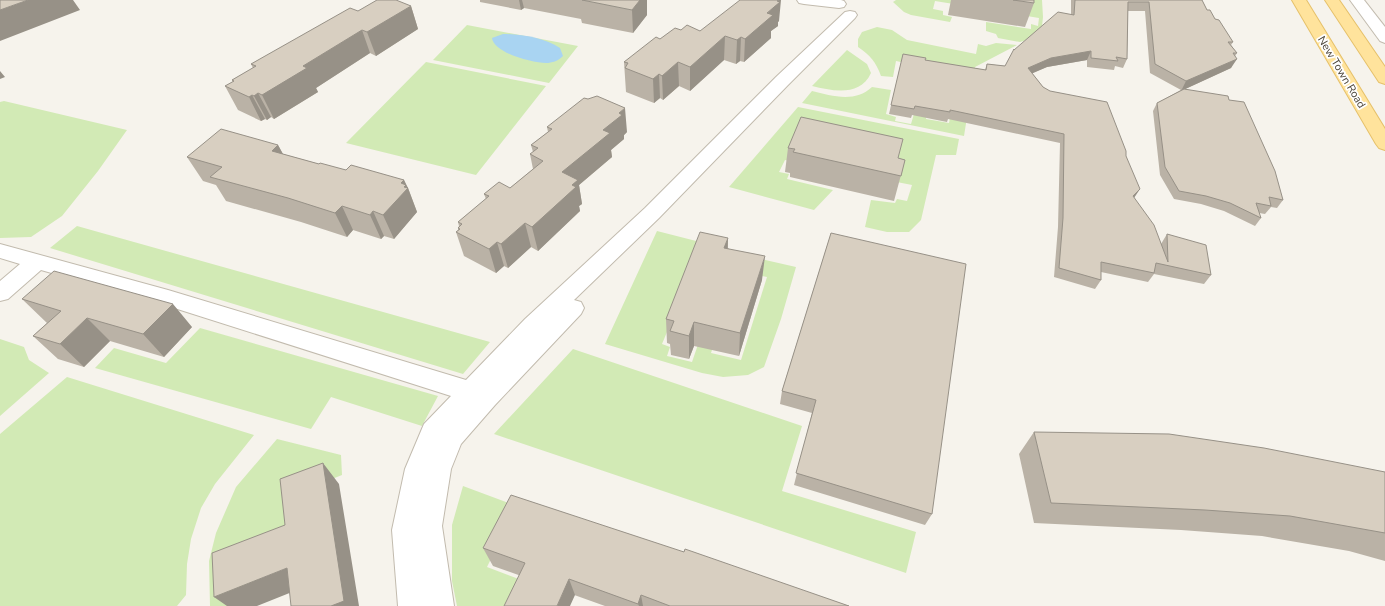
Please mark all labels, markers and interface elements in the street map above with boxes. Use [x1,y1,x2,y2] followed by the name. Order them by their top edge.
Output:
[1314,33,1369,111] street label: New Town Road

